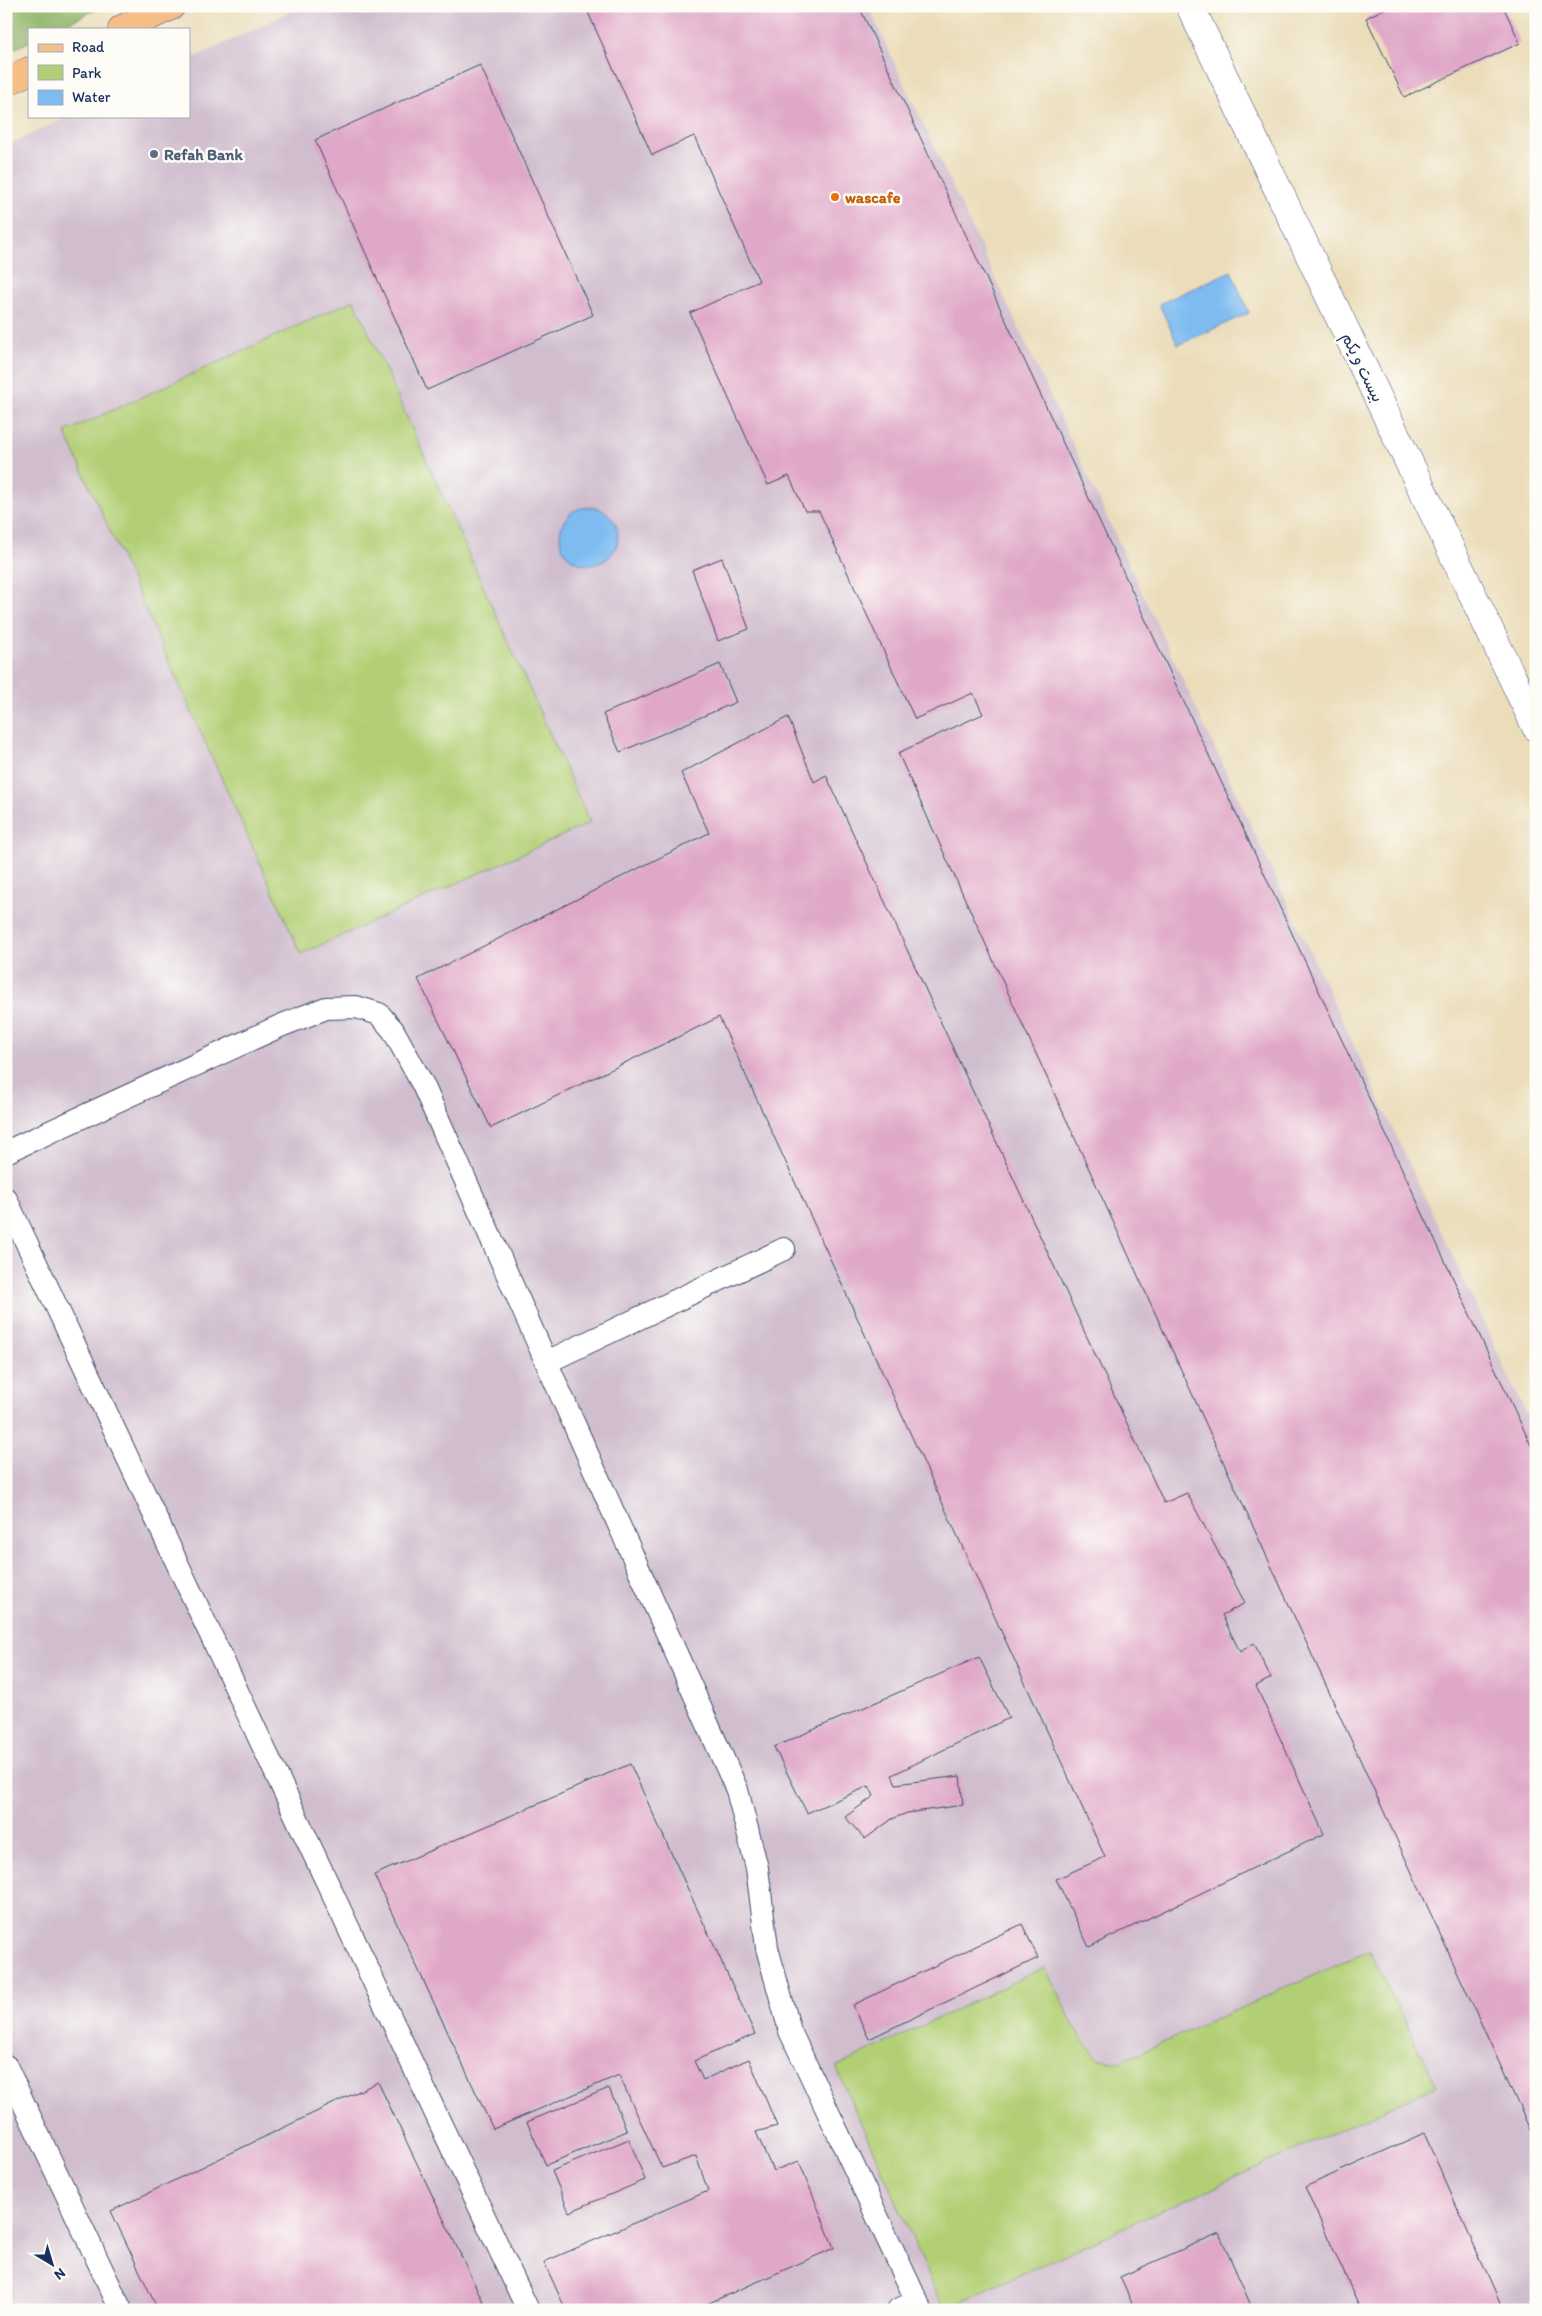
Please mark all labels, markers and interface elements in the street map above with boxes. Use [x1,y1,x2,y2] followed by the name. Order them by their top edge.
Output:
[28,28,190,118] legend
[72,38,105,56] text: Road
[72,64,102,82] text: Park
[72,88,111,106] text: Water
[164,145,243,164] place label: Refah Bank
[148,148,160,160] marker: Refah Bank
[845,188,901,207] place label: wascafe
[829,191,841,203] marker: wascafe
[1335,329,1388,406] street label: بیست و یکم
[28,2238,78,2288] north arrow
[51,2264,69,2283] text: N

